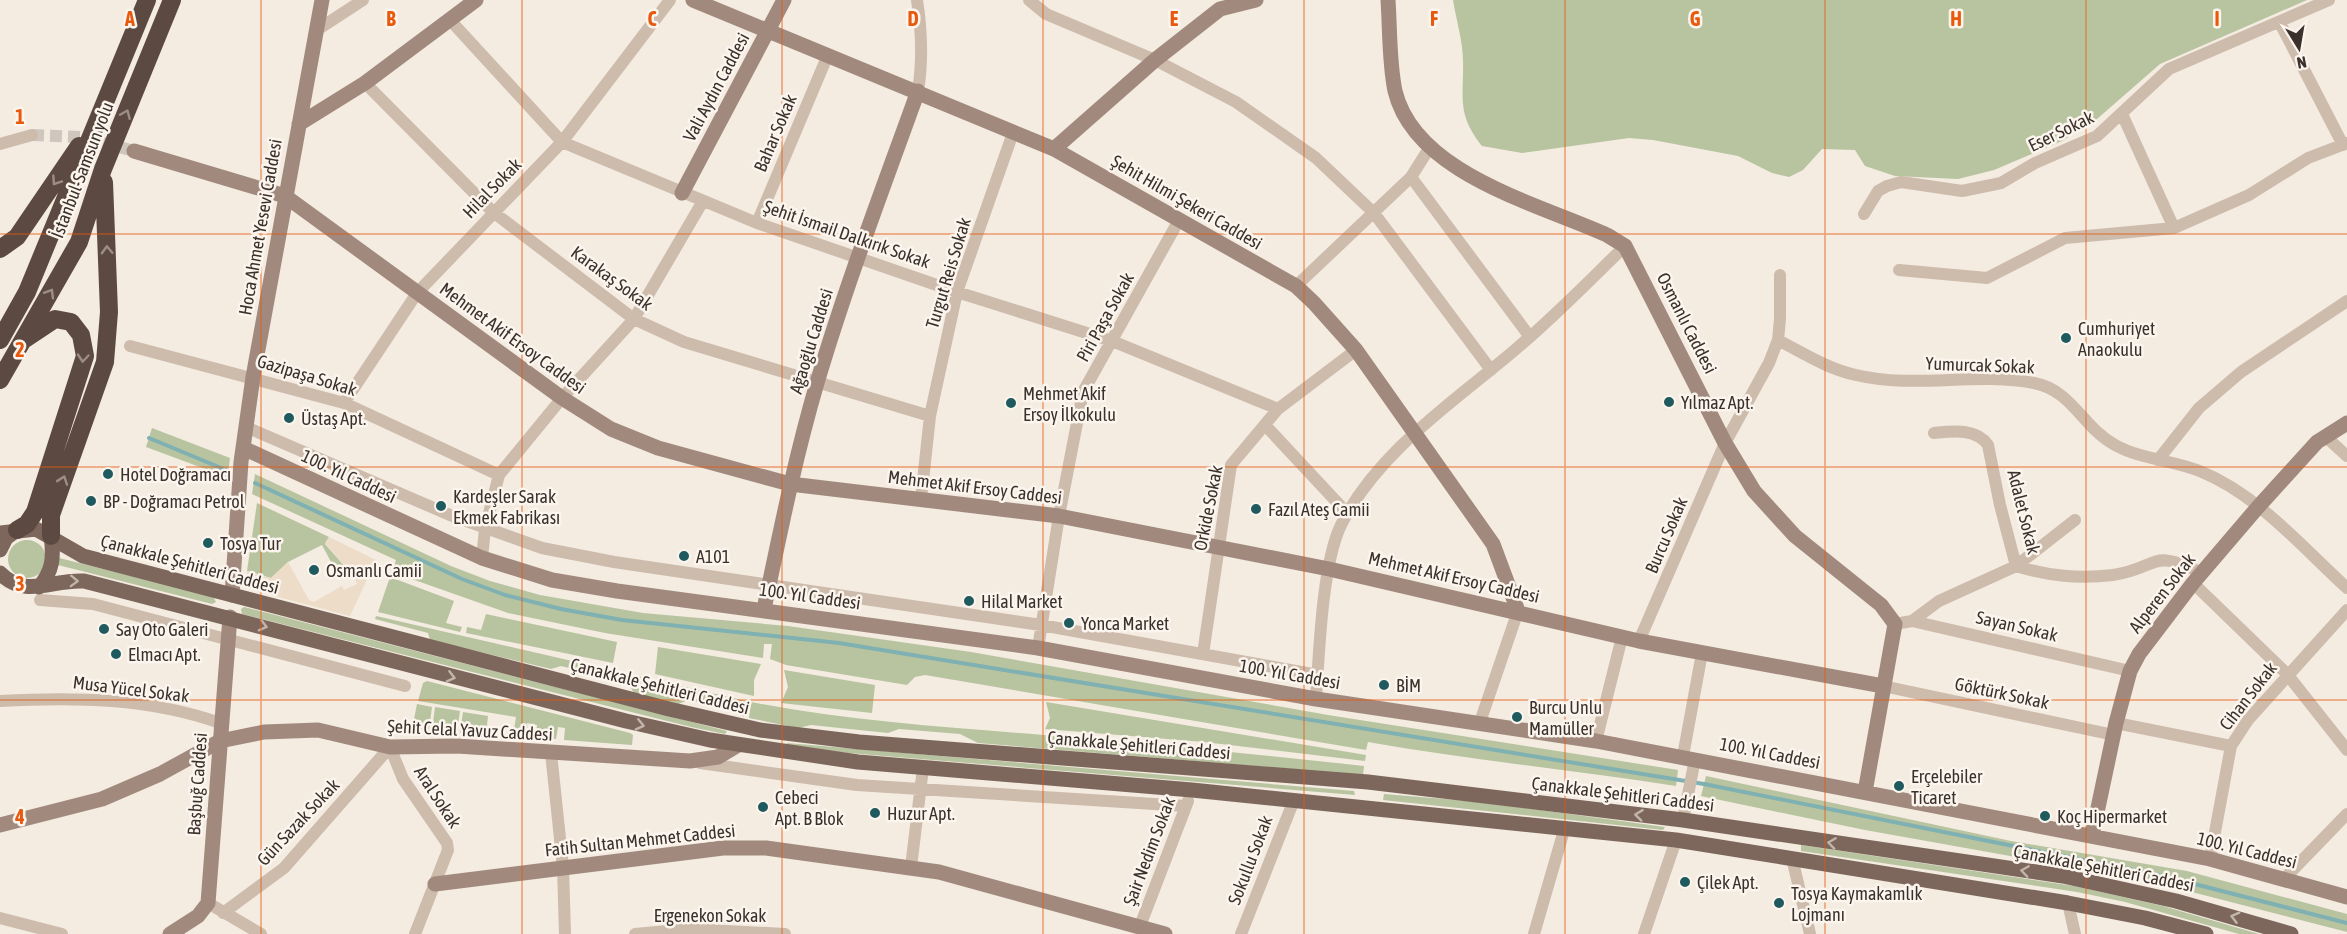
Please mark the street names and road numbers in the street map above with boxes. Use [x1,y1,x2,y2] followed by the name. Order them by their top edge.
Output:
[679,29,753,145] street label: Vali Aydın Caddesi
[749,91,801,175] street label: Bahar Sokak
[46,99,118,241] street label: İstanbul-Samsun yolu
[2025,106,2097,156] street label: Eser Sokak
[234,137,286,317] street label: Hoca Ahmet Yesevi Caddesi
[1108,150,1266,254] street label: Şehit Hilmi Şekeri Caddesi
[458,154,526,222] street label: Hilal Sokak
[761,196,933,272] street label: Şehit İsmail Dalkırık Sokak
[921,215,975,331] street label: Turgut Reis Sokak
[567,241,657,315] street label: Karakaş Sokak
[1072,269,1138,365] street label: Piri Paşa Sokak
[1653,269,1721,377] street label: Osmanlı Caddesi
[436,278,590,398] street label: Mehmet Akif Ersoy Caddesi
[785,286,837,396] street label: Ağaoğlu Caddesi
[255,350,359,400] street label: Gazipaşa Sokak
[1925,353,2035,377] street label: Yumurcak Sokak
[298,445,400,507] street label: 100. Yıl Caddesi
[1189,463,1227,553] street label: Orkide Sokak
[887,466,1063,508] street label: Mehmet Akif Ersoy Caddesi
[2003,468,2045,557] street label: Adalet Sokak
[1641,494,1691,576] street label: Burcu Sokak
[99,530,281,598] street label: Çanakkale Şehitleri Caddesi
[1366,547,1542,607] street label: Mehmet Akif Ersoy Caddesi
[2124,549,2200,637] street label: Alperen Sokak
[758,578,862,614] street label: 100. Yıl Caddesi
[1974,606,2060,646] street label: Sayan Sokak
[568,654,752,718] street label: Çanakkale Şehitleri Caddesi
[1238,655,1342,693] street label: 100. Yıl Caddesi
[2215,658,2281,734] street label: Cihan Sokak
[72,671,190,707] street label: Musa Yücel Sokak
[1953,673,2051,713] street label: Göktürk Sokak
[387,715,553,745] street label: Şehit Celal Yavuz Caddesi
[1047,727,1231,763] street label: Çanakkale Şehitleri Caddesi
[183,732,211,836] street label: Başbuğ Caddesi
[1718,733,1822,773] street label: 100. Yıl Caddesi
[410,762,466,832] street label: Aral Sokak
[1531,772,1715,816] street label: Çanakkale Şehitleri Caddesi
[253,774,344,870] street label: Gün Sazak Sokak
[1119,794,1179,908] street label: Şair Nedim Sokak
[1223,812,1277,907] street label: Sokullu Sokak
[544,820,736,860] street label: Fatih Sultan Mehmet Caddesi
[2195,827,2299,873] street label: 100. Yıl Caddesi
[2012,840,2196,896] street label: Çanakkale Şehitleri Caddesi
[654,905,766,926] street label: Ergenekon Sokak

